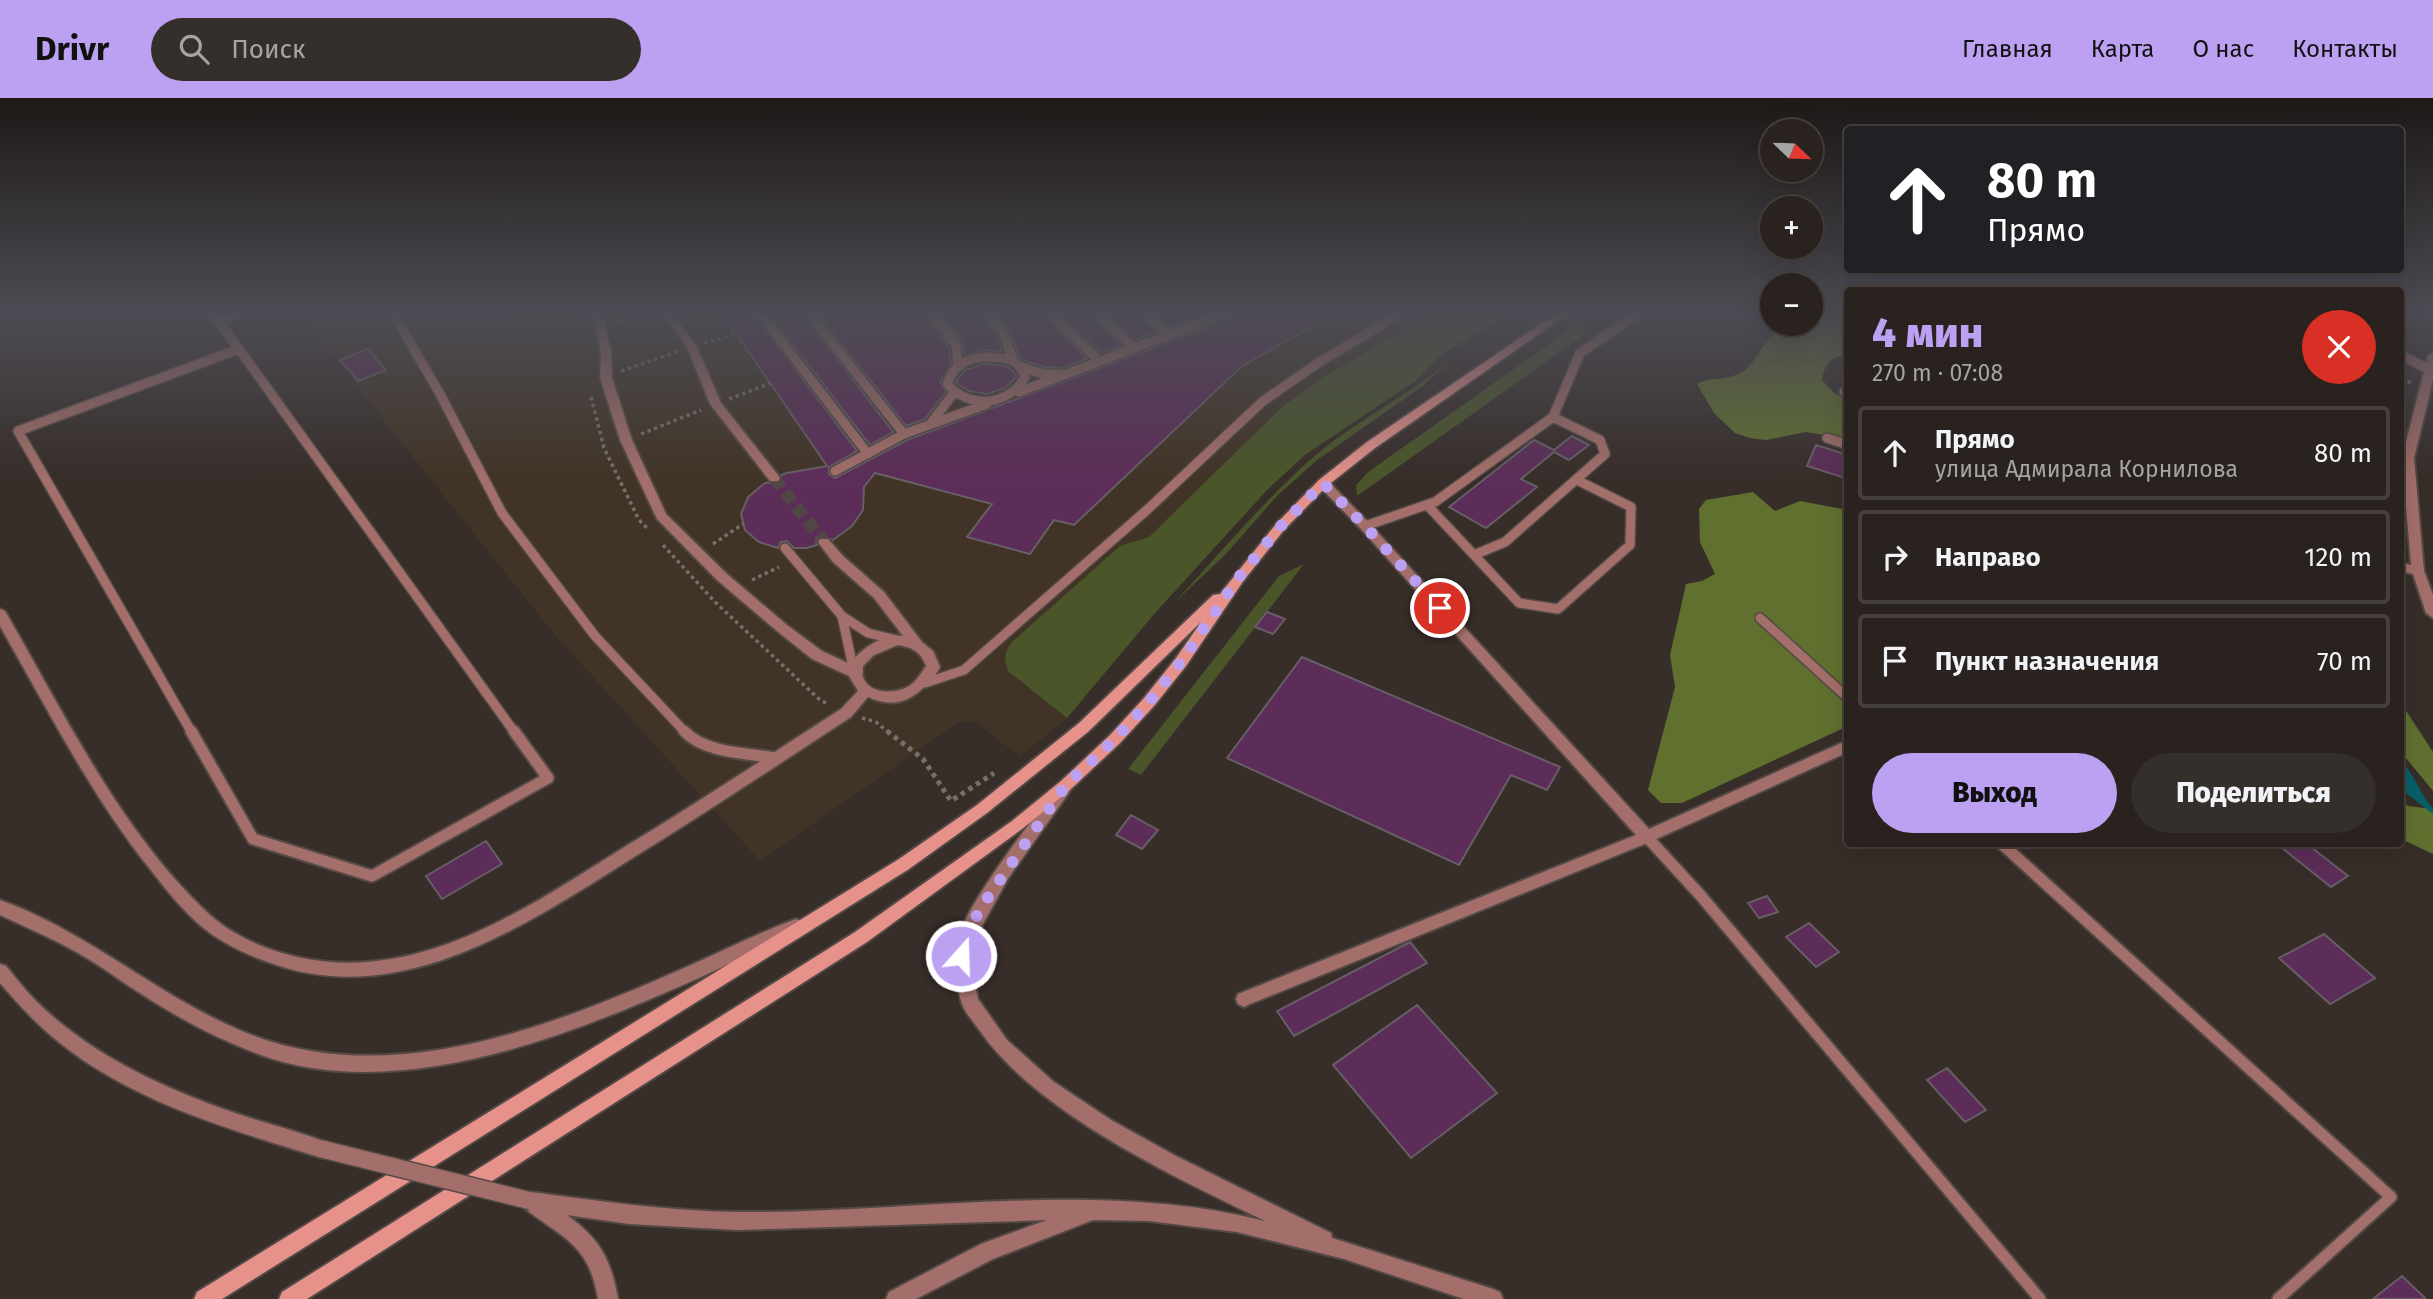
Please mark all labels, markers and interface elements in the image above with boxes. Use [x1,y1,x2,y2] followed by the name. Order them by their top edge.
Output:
[151,18,641,81] search box
[35,29,109,69] text: Drivr
[175,30,213,68] icon: search
[231,34,305,65] text: Поиск
[1962,35,2053,63] text: Главная
[2091,35,2154,63] text: Карта
[2192,35,2254,63] text: О нас
[2292,35,2398,63] text: Контакты
[1760,119,1824,182] north arrow
[1760,119,1823,336] map controls
[1987,151,2097,210] text: 80 m
[1872,154,1963,245] icon: ahead
[1760,196,1823,259] button: +
[1987,211,2085,249] text: Прямо
[1760,273,1823,336] button: −
[1872,308,1983,358] text: 4 мин
[2302,310,2376,384] button: close
[1872,359,2003,387] text: 270 m · 07:08
[1935,424,2015,455] text: Прямо
[1876,434,1914,472] icon: ahead
[2314,438,2372,469] text: 80 m
[1935,455,2238,483] text: улица Адмирала Корнилова
[1876,538,1914,576] icon: right
[1935,542,2041,573] text: Направо
[2304,542,2372,573] text: 120 m
[1410,578,1470,638] pin
[1421,589,1459,627] icon: arrive
[1876,642,1914,680] icon: arrive
[1935,646,2159,677] text: Пункт назначения
[2317,646,2372,677] text: 70 m
[1872,753,2117,833] button: Выход
[2131,753,2376,833] button: Поделиться
[924,919,998,993] position arrow

